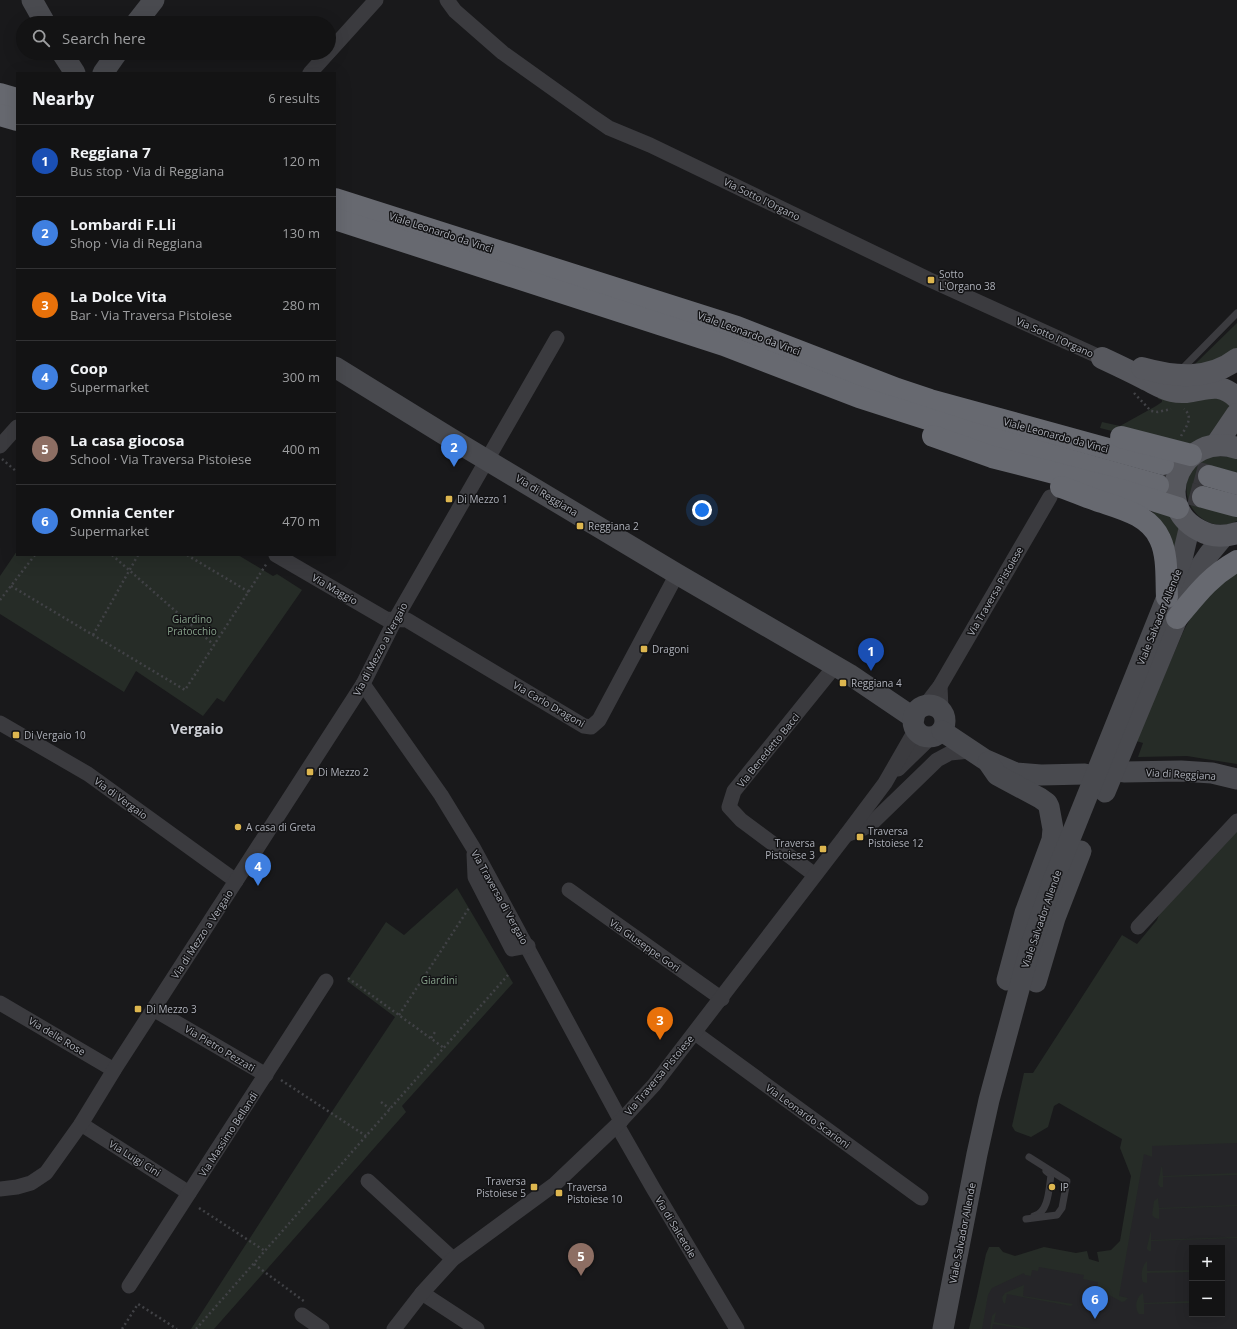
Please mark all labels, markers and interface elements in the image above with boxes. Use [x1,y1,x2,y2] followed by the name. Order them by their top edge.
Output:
[16,16,336,60] search box
[30,27,52,49] icon: search
[62,28,146,48] text: Search here
[32,87,94,110] text: Nearby
[268,89,320,107] text: 6 results
[70,142,151,162] text: Reggiana 7
[41,152,49,170] text: 1
[282,152,320,170] text: 120 m
[70,162,224,180] text: Bus stop · Via di Reggiana
[721,174,803,224] street label: Via Sotto l'Organo
[387,209,495,255] street label: Viale Leonardo da Vinci
[70,214,176,234] text: Lombardi F.Lli
[41,224,49,242] text: 2
[282,224,320,242] text: 130 m
[70,234,202,252] text: Shop · Via di Reggiana
[939,267,996,293] place label: Sotto L'Organo 38
[926,275,936,285] marker: Sotto L'Organo 38
[70,286,167,306] text: La Dolce Vita
[41,296,49,314] text: 3
[282,296,320,314] text: 280 m
[70,306,232,324] text: Bar · Via Traversa Pistoiese
[696,308,802,358] street label: Viale Leonardo da Vinci
[1014,314,1096,360] street label: Via Sotto l'Organo
[70,358,108,378] text: Coop
[41,368,49,386] text: 4
[282,368,320,386] text: 300 m
[70,378,149,396] text: Supermarket
[1002,414,1110,456] street label: Viale Leonardo da Vinci
[70,430,184,450] text: La casa giocosa
[441,434,467,467] pin: 2
[41,440,49,458] text: 5
[282,440,320,458] text: 400 m
[70,450,251,468] text: School · Via Traversa Pistoiese
[513,471,581,519] street label: Via di Reggiana
[457,492,508,506] place label: Di Mezzo 1
[444,494,454,504] marker: Di Mezzo 1
[692,500,712,520] your location
[70,502,175,522] text: Omnia Center
[41,512,49,530] text: 6
[282,512,320,530] text: 470 m
[588,519,639,533] place label: Reggiana 2
[575,521,585,531] marker: Reggiana 2
[70,522,149,540] text: Supermarket
[964,544,1026,638] street label: Via Traversa Pistoiese
[1133,566,1185,667] street label: Viale Salvador Allende
[310,570,360,608] street label: Via Maggio
[349,600,411,698] street label: Via di Mezzo a Vergaio
[167,612,217,638] park label: Giardino Pratocchio
[858,638,884,671] pin: 1
[652,642,689,656] place label: Dragoni
[639,644,649,654] marker: Dragoni
[851,676,902,690] place label: Reggiana 4
[511,678,587,730] street label: Via Carlo Dragoni
[838,678,848,688] marker: Reggiana 4
[734,710,802,790] street label: Via Benedetto Bacci
[170,719,224,738] district label: Vergaio
[24,728,86,742] place label: Di Vergaio 10
[11,730,21,740] marker: Di Vergaio 10
[318,765,369,779] place label: Di Mezzo 2
[1146,765,1216,783] street label: Via di Reggiana
[305,767,315,777] marker: Di Mezzo 2
[91,774,151,822] street label: Via di Vergaio
[246,820,316,834] place label: A casa di Greta
[233,822,243,832] marker: A casa di Greta
[868,824,924,850] place label: Traversa Pistoiese 12
[855,832,865,842] marker: Traversa Pistoiese 12
[765,836,815,862] place label: Traversa Pistoiese 3
[818,844,828,854] marker: Traversa Pistoiese 3
[468,847,532,947] street label: Via Traversa di Vergaio
[245,853,271,886] pin: 4
[1018,868,1064,970] street label: Viale Salvador Allende
[168,887,236,981] street label: Via di Mezzo a Vergaio
[607,915,683,975] street label: Via Giuseppe Gori
[421,973,457,987] park label: Giardini
[146,1002,197,1016] place label: Di Mezzo 3
[133,1004,143,1014] marker: Di Mezzo 3
[647,1007,673,1040] pin: 3
[26,1013,88,1059] street label: Via delle Rose
[182,1021,258,1075] street label: Via Pietro Pezzati
[621,1032,697,1118] street label: Via Traversa Pistoiese
[763,1081,853,1151] street label: Via Leonardo Scarioni
[195,1089,261,1179] street label: Via Massimo Bellandi
[106,1137,164,1179] street label: Via Luigi Cini
[476,1174,526,1200] place label: Traversa Pistoiese 5
[567,1180,623,1206] place label: Traversa Pistoiese 10
[1060,1180,1069,1194] place label: IP
[945,1181,979,1285] street label: Viale Salvador Allende
[529,1182,539,1192] marker: Traversa Pistoiese 5
[1047,1182,1057,1192] marker: IP
[554,1188,564,1198] marker: Traversa Pistoiese 10
[652,1194,700,1261] street label: Via di Salcetole
[568,1243,594,1276] pin: 5
[1189,1245,1225,1317] map controls
[1189,1245,1225,1281] button: +
[1189,1281,1225,1317] button: −
[1082,1286,1108,1319] pin: 6

